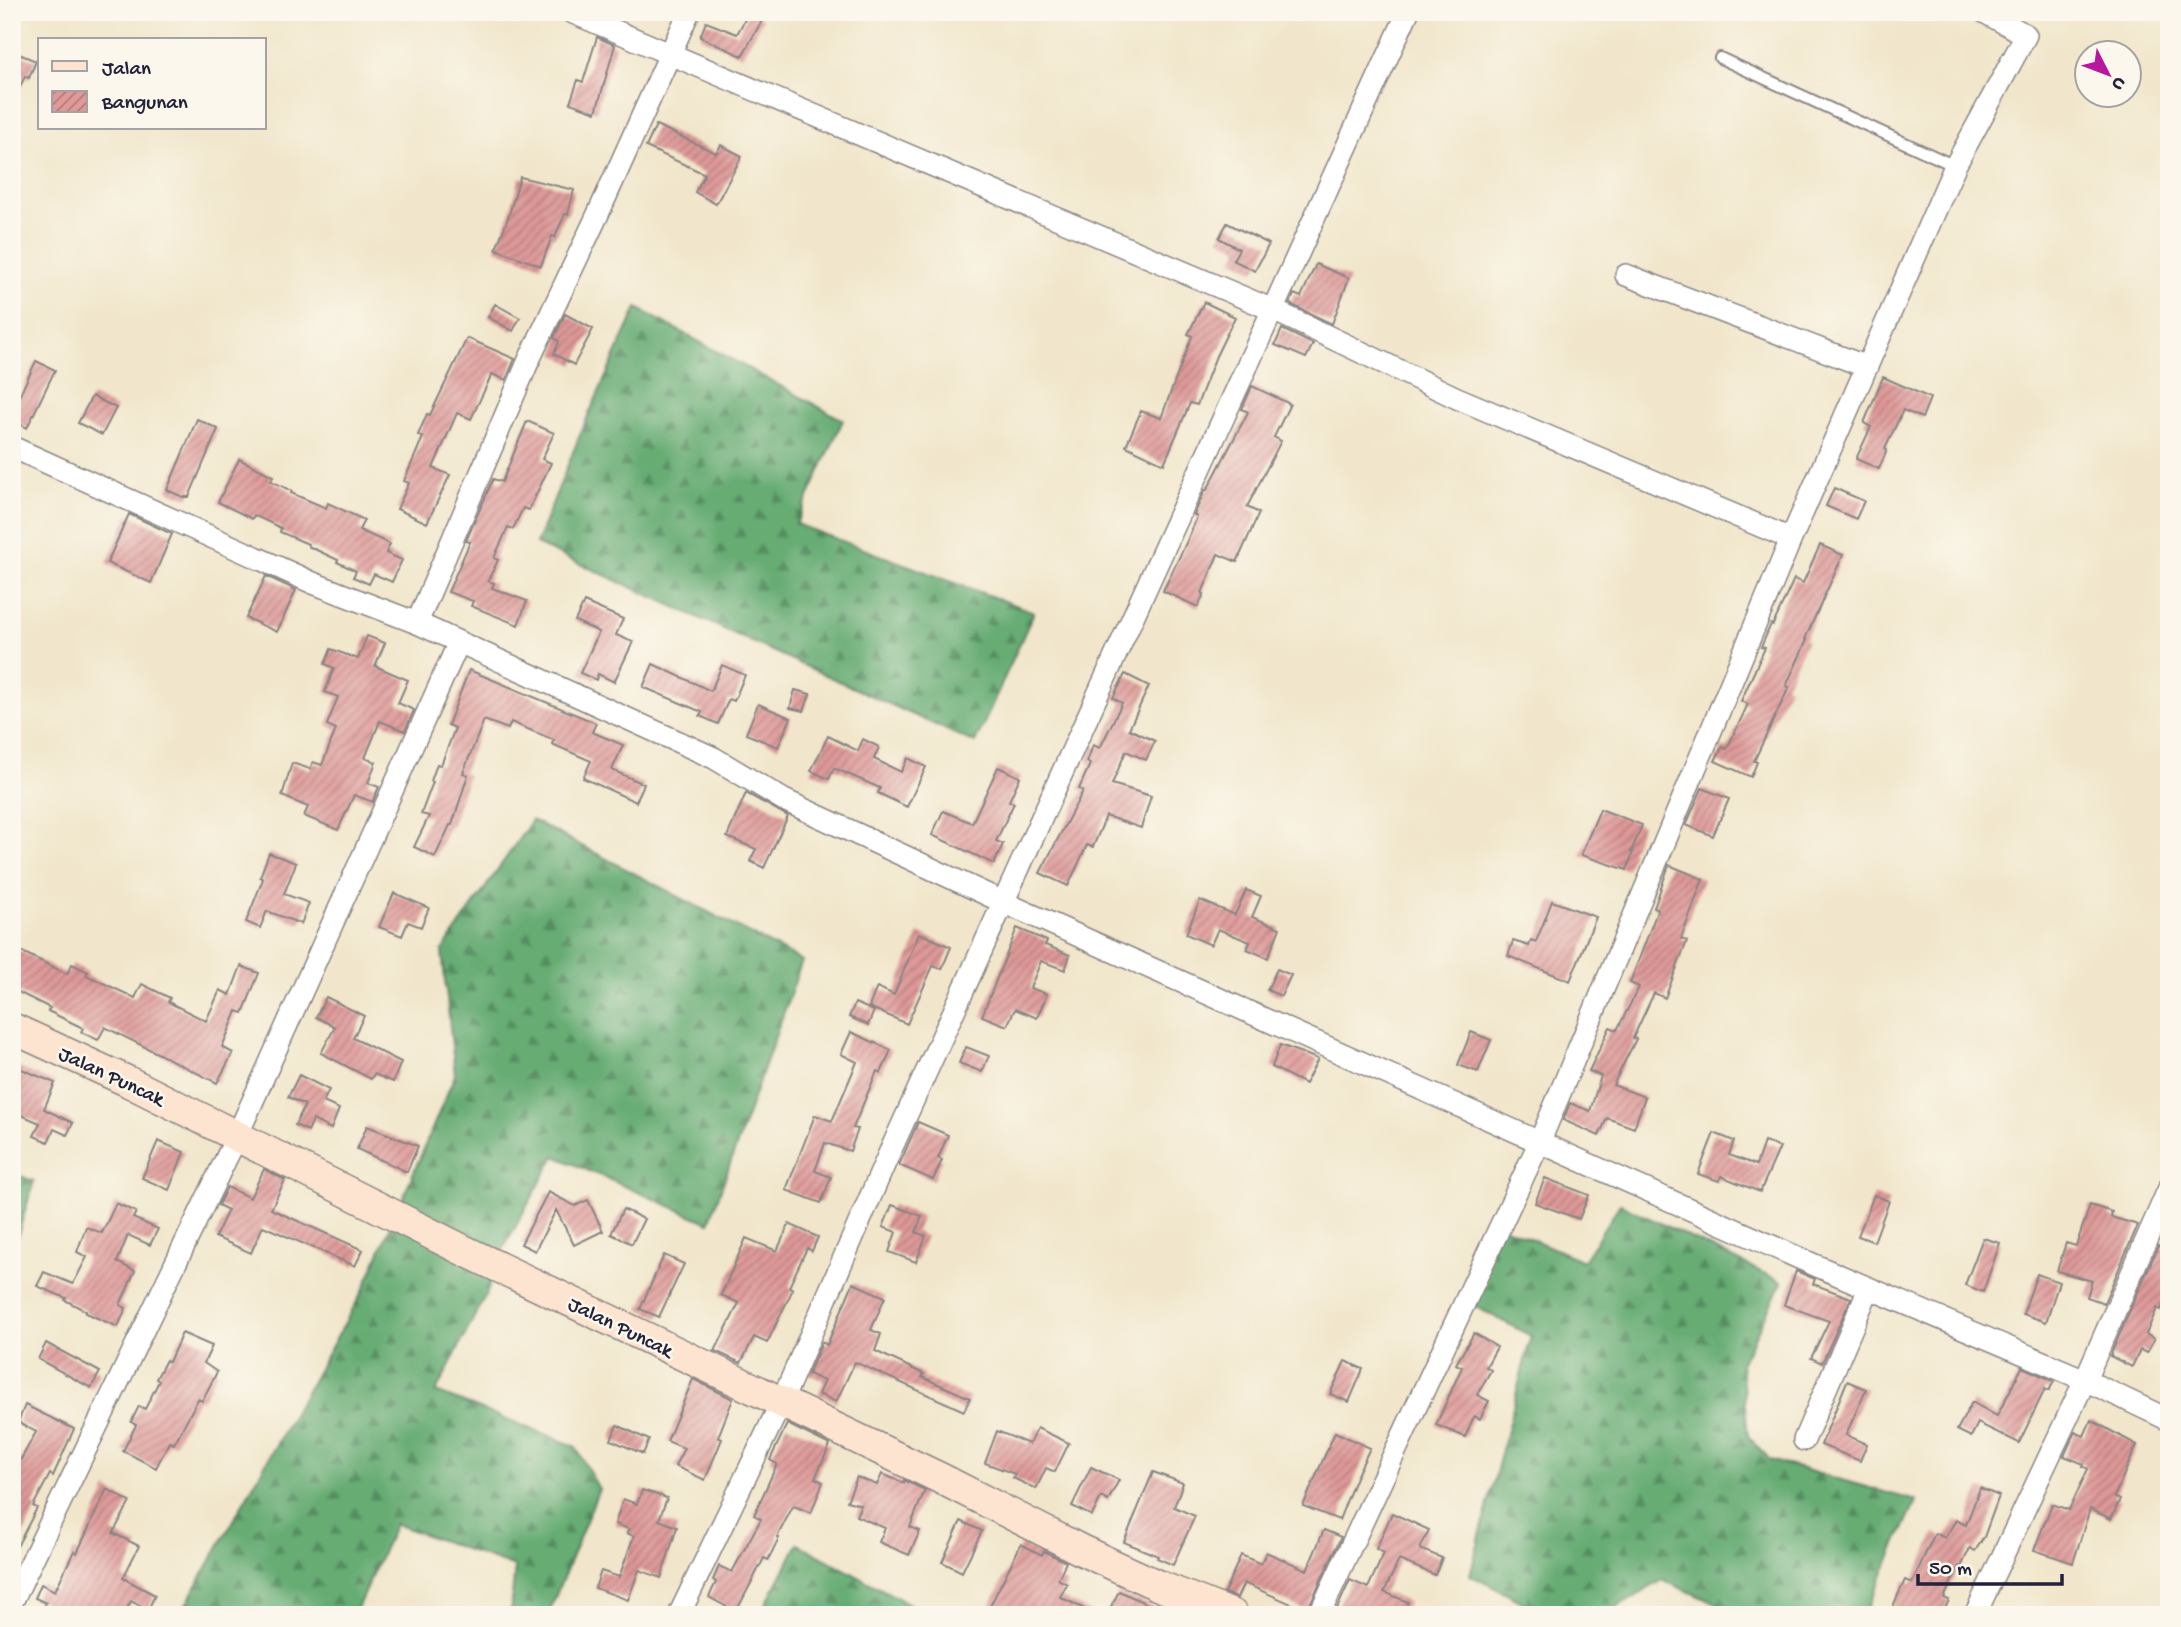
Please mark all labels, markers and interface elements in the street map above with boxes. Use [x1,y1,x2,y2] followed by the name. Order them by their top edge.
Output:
[38,38,266,130] legend
[2072,38,2142,108] north arrow
[102,58,151,83] text: Jalan
[2106,71,2130,95] text: U
[101,92,188,117] text: Bangunan
[54,1043,170,1115] street label: Jalan Puncak
[563,1293,678,1366] street label: Jalan Puncak
[1918,1543,2062,1587] scale bar
[1929,1558,1972,1583] text: 50 m

